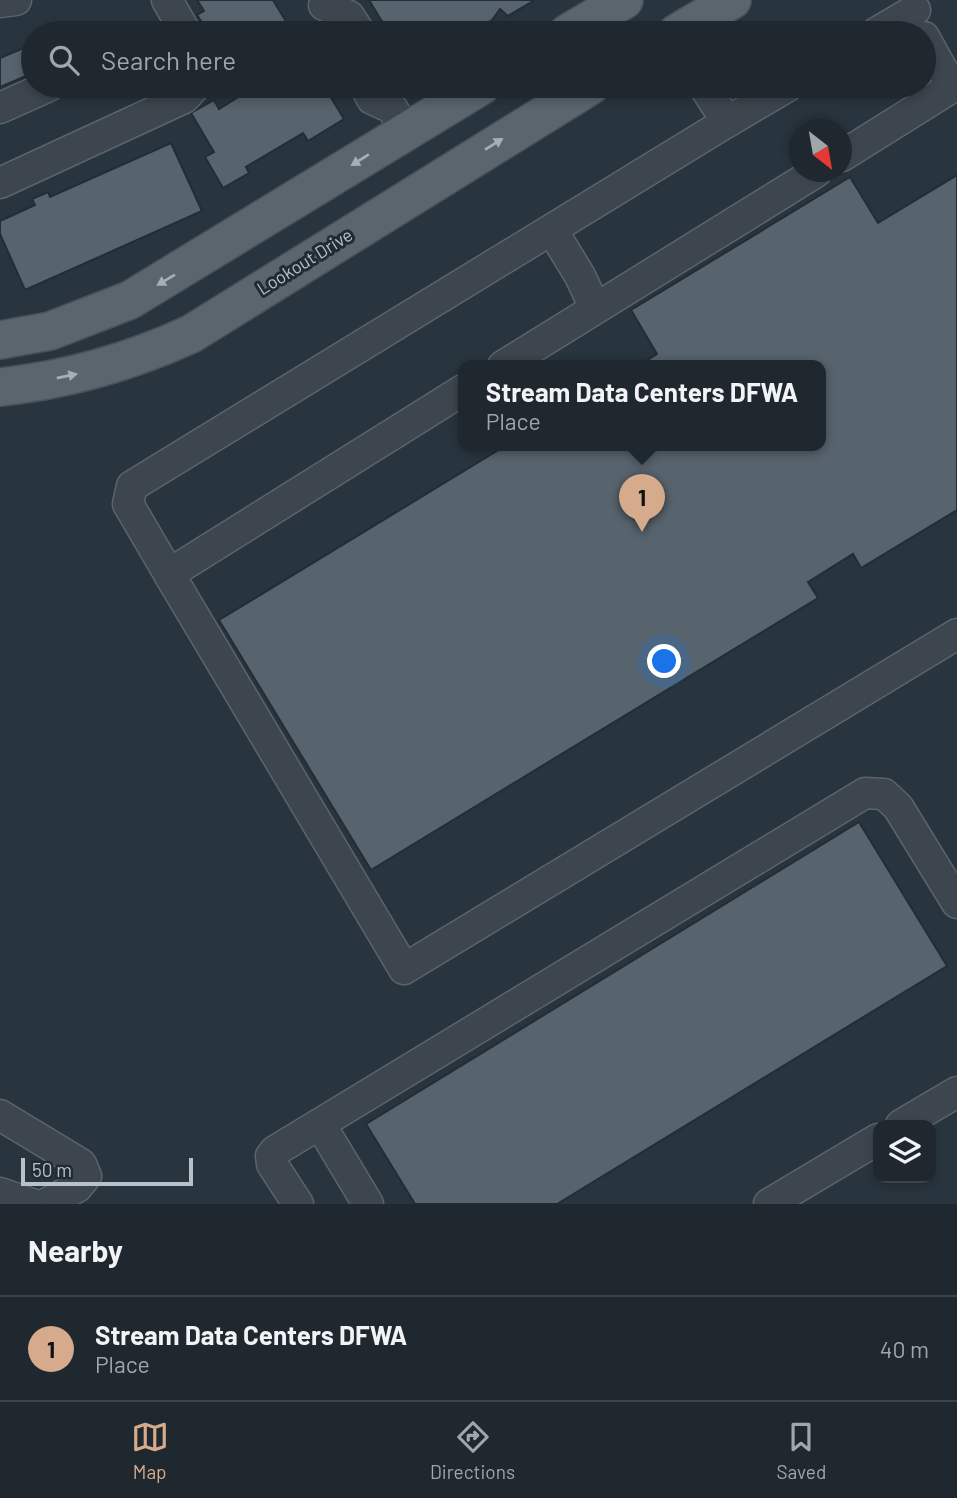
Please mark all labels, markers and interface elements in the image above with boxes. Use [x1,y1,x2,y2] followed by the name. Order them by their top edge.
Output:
[21,21,936,98] search box
[45,41,83,79] icon: search
[101,44,236,75] text: Search here
[789,119,852,182] north arrow
[485,138,504,151] one-way arrow
[350,154,369,167] one-way arrow
[253,223,356,299] street label: Lookout Drive
[157,273,176,286] one-way arrow
[458,360,826,451] popup
[56,370,78,381] one-way arrow
[486,376,798,407] text: Stream Data Centers DFWA
[486,407,541,435] text: Place
[619,474,665,532] pin: 1
[647,644,681,678] your location
[873,1120,936,1183] map controls
[873,1120,936,1183] button: layers
[21,1155,192,1187] scale bar
[32,1158,72,1181] text: 50 m
[28,1232,123,1268] text: Nearby
[95,1319,407,1350] text: Stream Data Centers DFWA
[47,1335,55,1363] text: 1
[880,1335,929,1363] text: 40 m
[95,1350,150,1378] text: Place
[131,1418,169,1483] tab: Map
[430,1418,515,1483] tab: Directions
[776,1418,826,1483] tab: Saved

